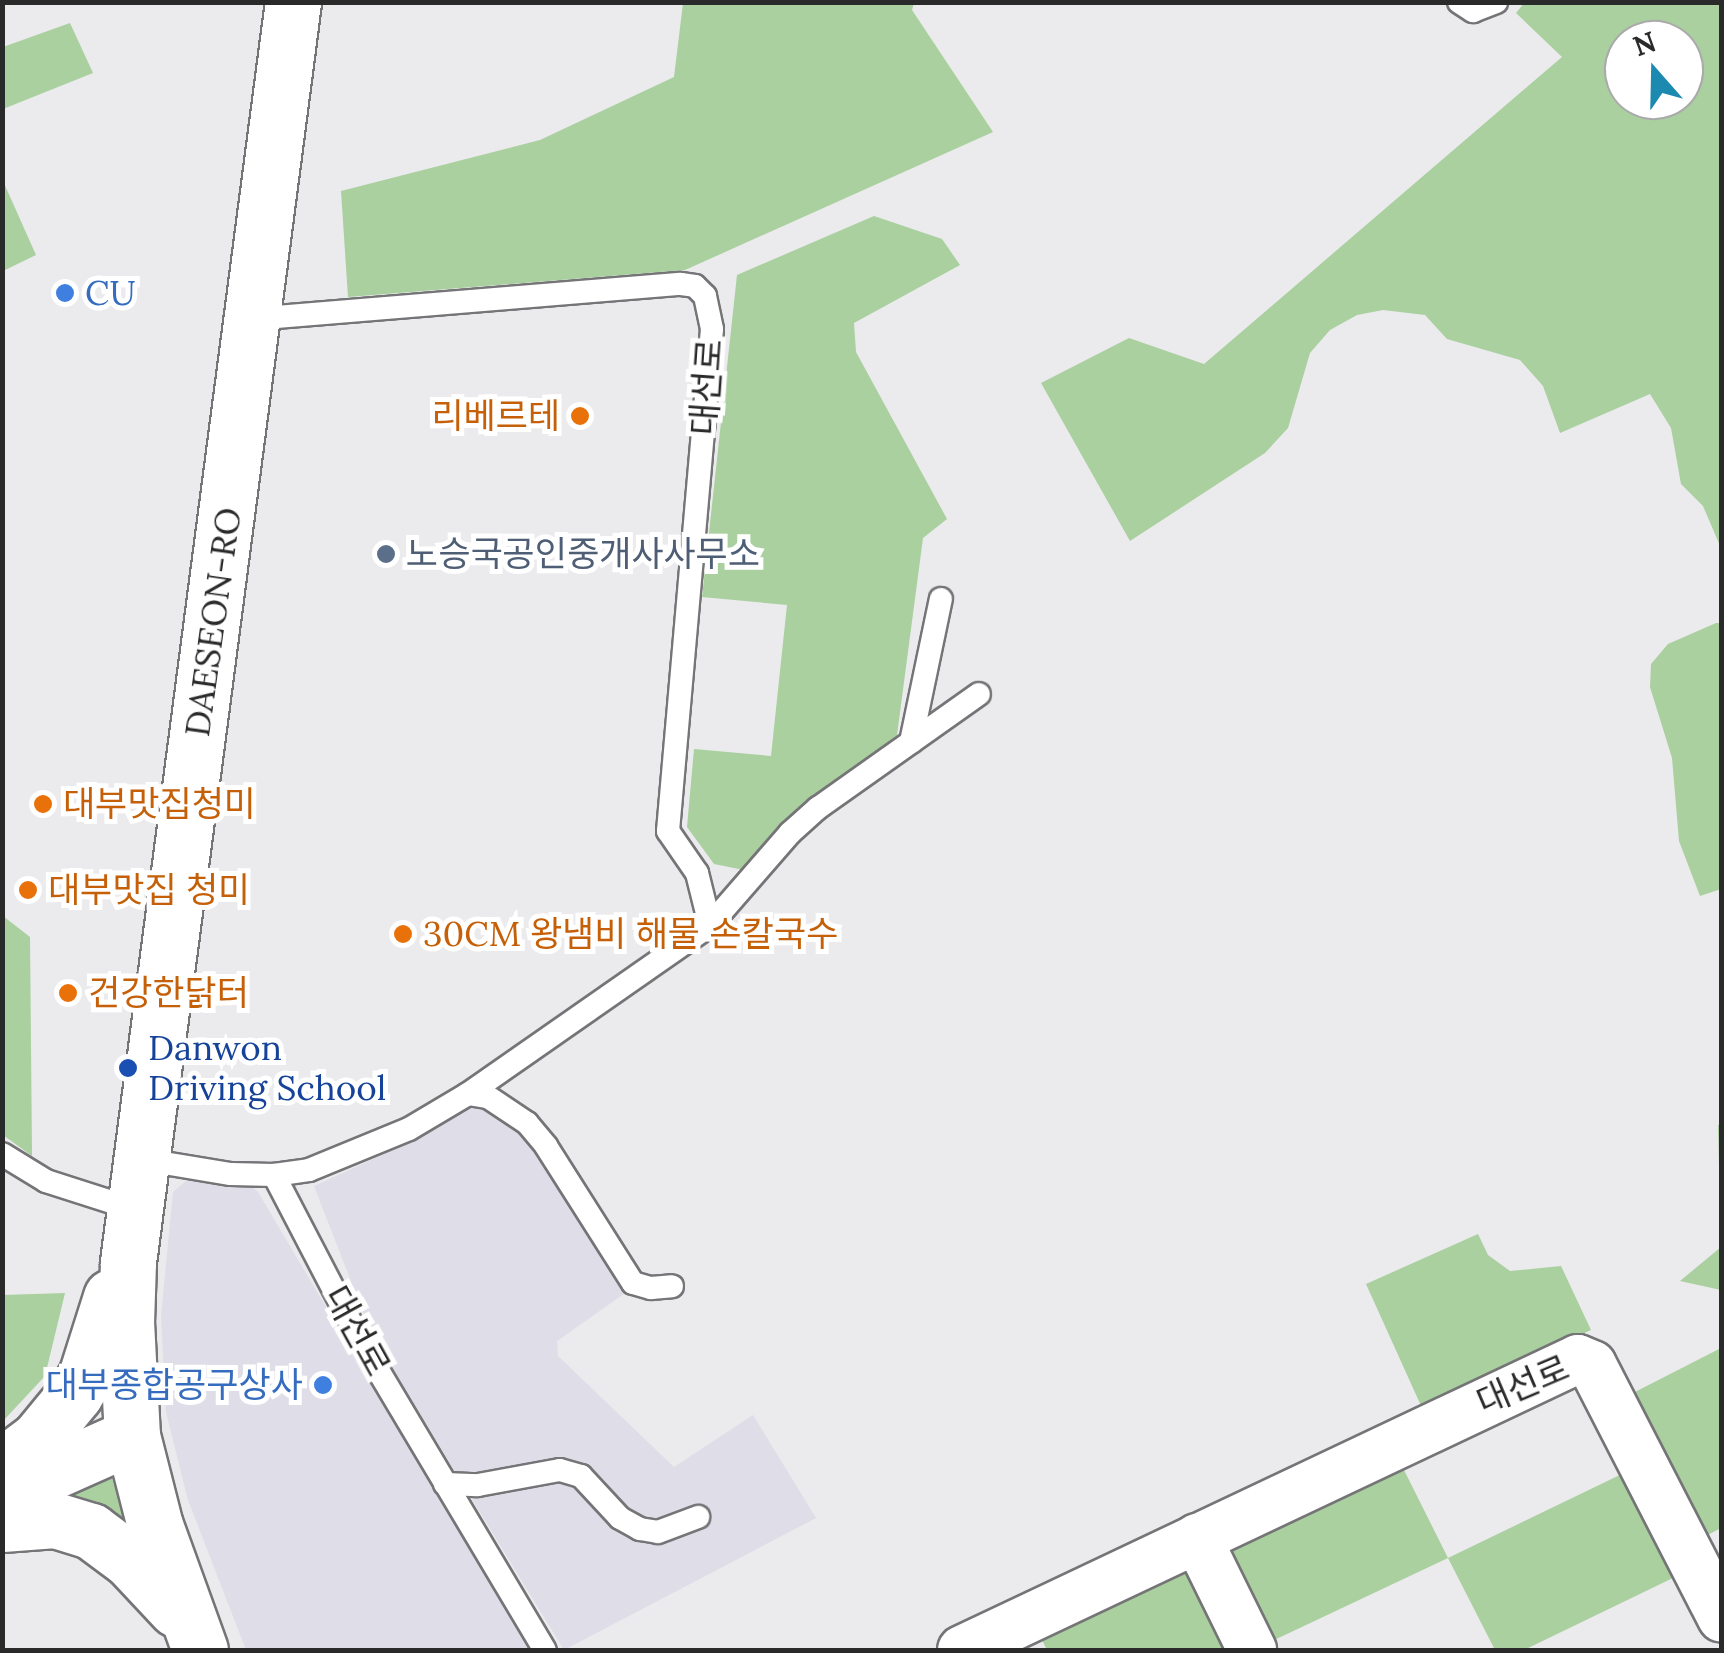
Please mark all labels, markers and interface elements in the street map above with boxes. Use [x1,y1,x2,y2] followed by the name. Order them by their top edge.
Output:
[1604,20,1704,120] north arrow
[1628,23,1661,64] text: N
[85,272,136,314] place label: CU
[54,282,76,304] marker: CU
[683,337,731,437] street label: 대선로
[431,395,560,437] place label: 리베르테
[569,405,591,427] marker: 리베르테
[176,505,250,739] street label: DAESEON-RO
[406,533,760,575] place label: 노승국공인중개사사무소
[375,543,397,565] marker: 노승국공인중개사사무소
[63,783,256,825] place label: 대부맛집청미
[32,793,54,815] marker: 대부맛집청미
[48,869,250,911] place label: 대부맛집 청미
[17,879,39,901] marker: 대부맛집 청미
[423,913,838,955] place label: 30CM 왕냄비 해물 손칼국수
[392,923,414,945] marker: 30CM 왕냄비 해물 손칼국수
[88,972,249,1014] place label: 건강한닭터
[57,982,79,1004] marker: 건강한닭터
[148,1027,386,1109] place label: Danwon Driving School
[117,1057,139,1079] marker: Danwon Driving School
[315,1279,399,1383] street label: 대선로
[1470,1347,1576,1423] street label: 대선로
[45,1364,303,1406] place label: 대부종합공구상사
[312,1374,334,1396] marker: 대부종합공구상사

